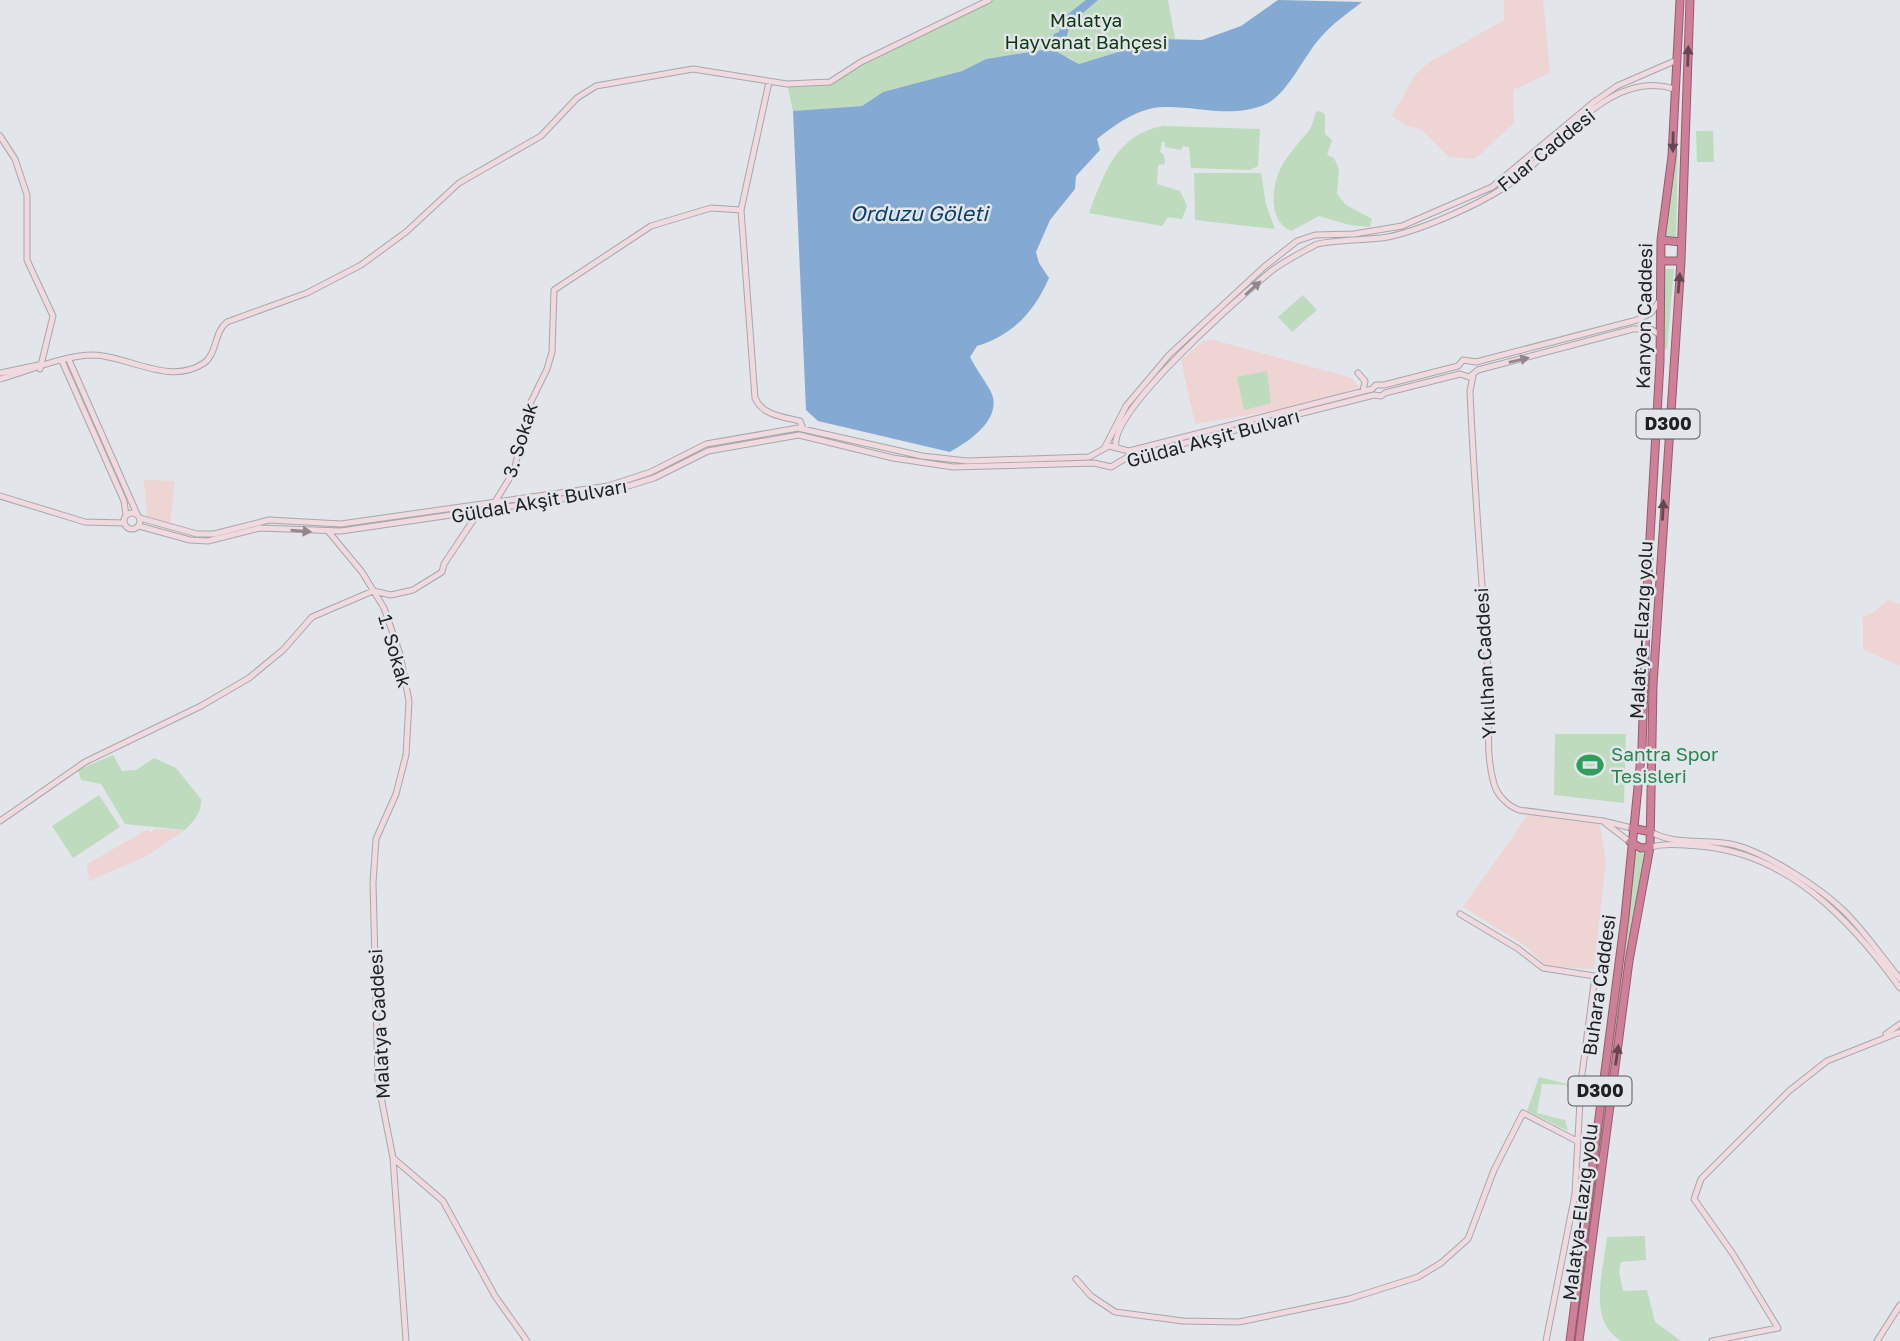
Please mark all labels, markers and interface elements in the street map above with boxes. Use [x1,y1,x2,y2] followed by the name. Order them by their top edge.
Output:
[1004,8,1168,53] park label: Malatya Hayvanat Bahçesi
[1682,44,1693,66] one-way arrow
[1492,103,1599,196] street label: Fuar Caddesi
[1667,131,1678,153] one-way arrow
[850,200,990,226] water label: Orduzu Göleti
[1631,243,1656,389] street label: Kanyon Caddesi
[1674,272,1685,294] one-way arrow
[1244,280,1261,296] one-way arrow
[1508,354,1530,365] one-way arrow
[497,399,542,480] street label: 3. Sokak
[1124,403,1302,472] street label: Güldal Akşit Bulvarı
[1636,410,1700,438] road number: D300
[449,474,629,527] street label: Güldal Akşit Bulvarı
[1658,499,1669,521] one-way arrow
[290,526,312,537] one-way arrow
[1624,540,1657,720] street label: Malatya-Elazığ yolu
[1469,587,1500,739] street label: Yıkılhan Caddesi
[374,612,417,690] street label: 1. Sokak
[1611,742,1719,787] place label: Santra Spor Tesisleri
[1575,750,1605,780] sports icon: Santra Spor Tesisleri
[1577,913,1620,1057] street label: Buhara Caddesi
[363,948,394,1100] street label: Malatya Caddesi
[1612,1044,1623,1066] one-way arrow
[1568,1076,1632,1106] road number: D300
[1557,1122,1602,1302] street label: Malatya-Elazığ yolu

